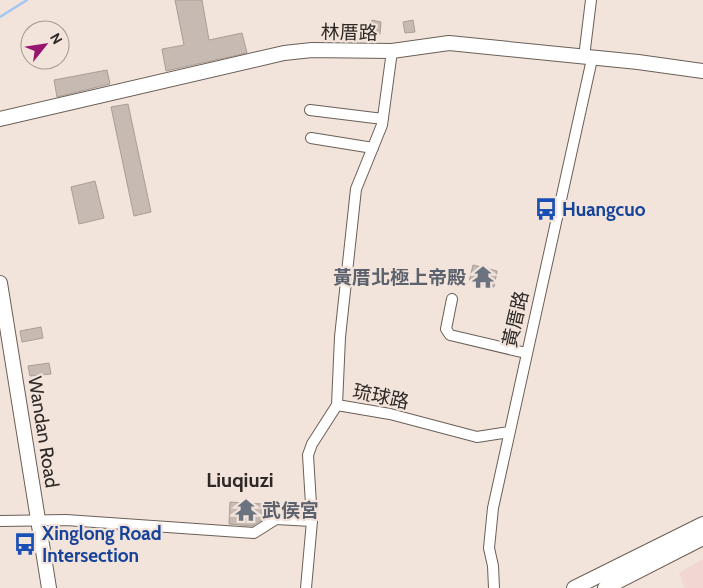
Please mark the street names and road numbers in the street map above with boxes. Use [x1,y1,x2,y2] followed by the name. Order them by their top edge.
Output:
[320,21,378,44] street label: 林厝路
[498,289,533,349] street label: 黃厝路
[23,375,64,490] street label: Wandan Road
[351,379,411,414] street label: 琉球路

